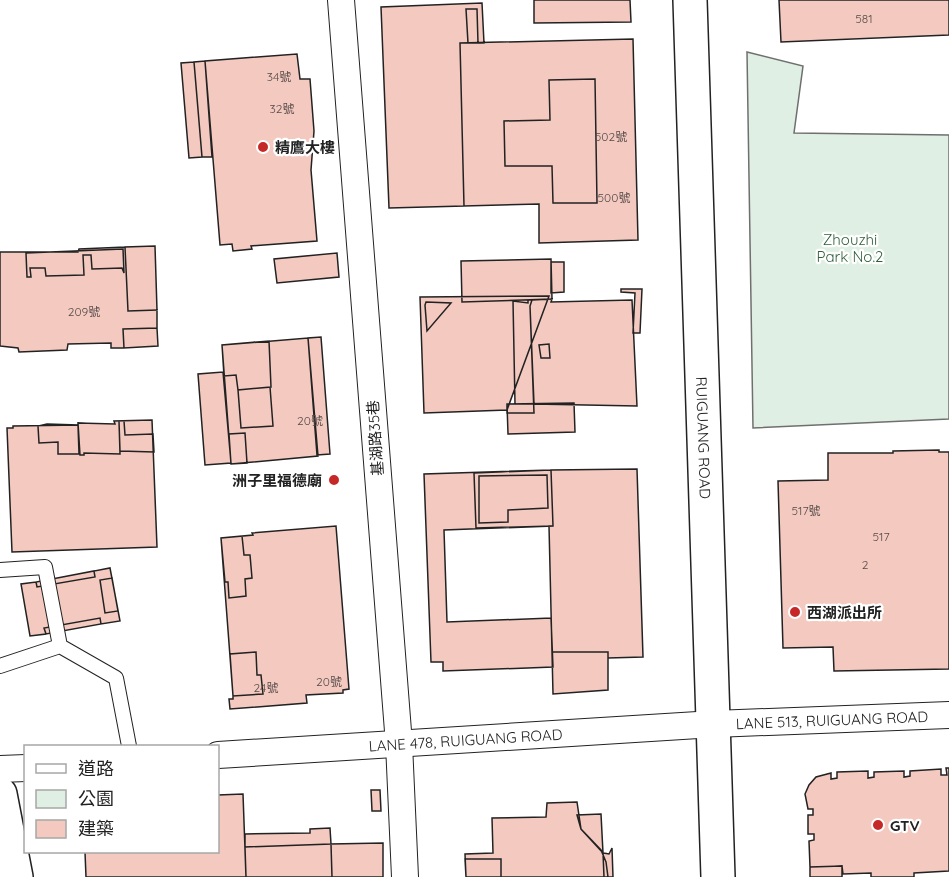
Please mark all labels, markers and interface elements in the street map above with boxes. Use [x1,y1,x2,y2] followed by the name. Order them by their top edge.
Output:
[855,11,873,26] house number: 581
[267,69,291,84] house number: 34號
[270,101,294,116] house number: 32號
[595,129,627,144] house number: 502號
[275,138,335,157] place label: 精鷹大樓
[256,140,270,154] marker: 精鷹大樓
[598,190,630,205] house number: 500號
[817,230,883,266] park label: Zhouzhi Park No.2
[68,304,100,319] house number: 209號
[693,376,715,499] street label: RUIGUANG ROAD
[363,399,387,477] street label: 基湖路35巷
[297,413,323,428] house number: 20號
[232,471,322,490] place label: 洲子里福德廟
[327,473,341,487] marker: 洲子里福德廟
[791,503,821,518] house number: 517號
[872,529,890,544] house number: 517
[862,557,869,572] house number: 2
[807,603,882,622] place label: 西湖派出所
[788,605,802,619] marker: 西湖派出所
[316,674,342,689] house number: 20號
[254,680,278,695] house number: 24號
[735,706,929,733] street label: LANE 513, RUIGUANG ROAD
[368,724,563,755] street label: LANE 478, RUIGUANG ROAD
[24,745,219,853] legend
[78,757,114,780] text: 道路
[78,787,114,810] text: 公園
[890,816,920,835] place label: GTV
[78,817,114,840] text: 建築
[871,818,885,832] marker: GTV

